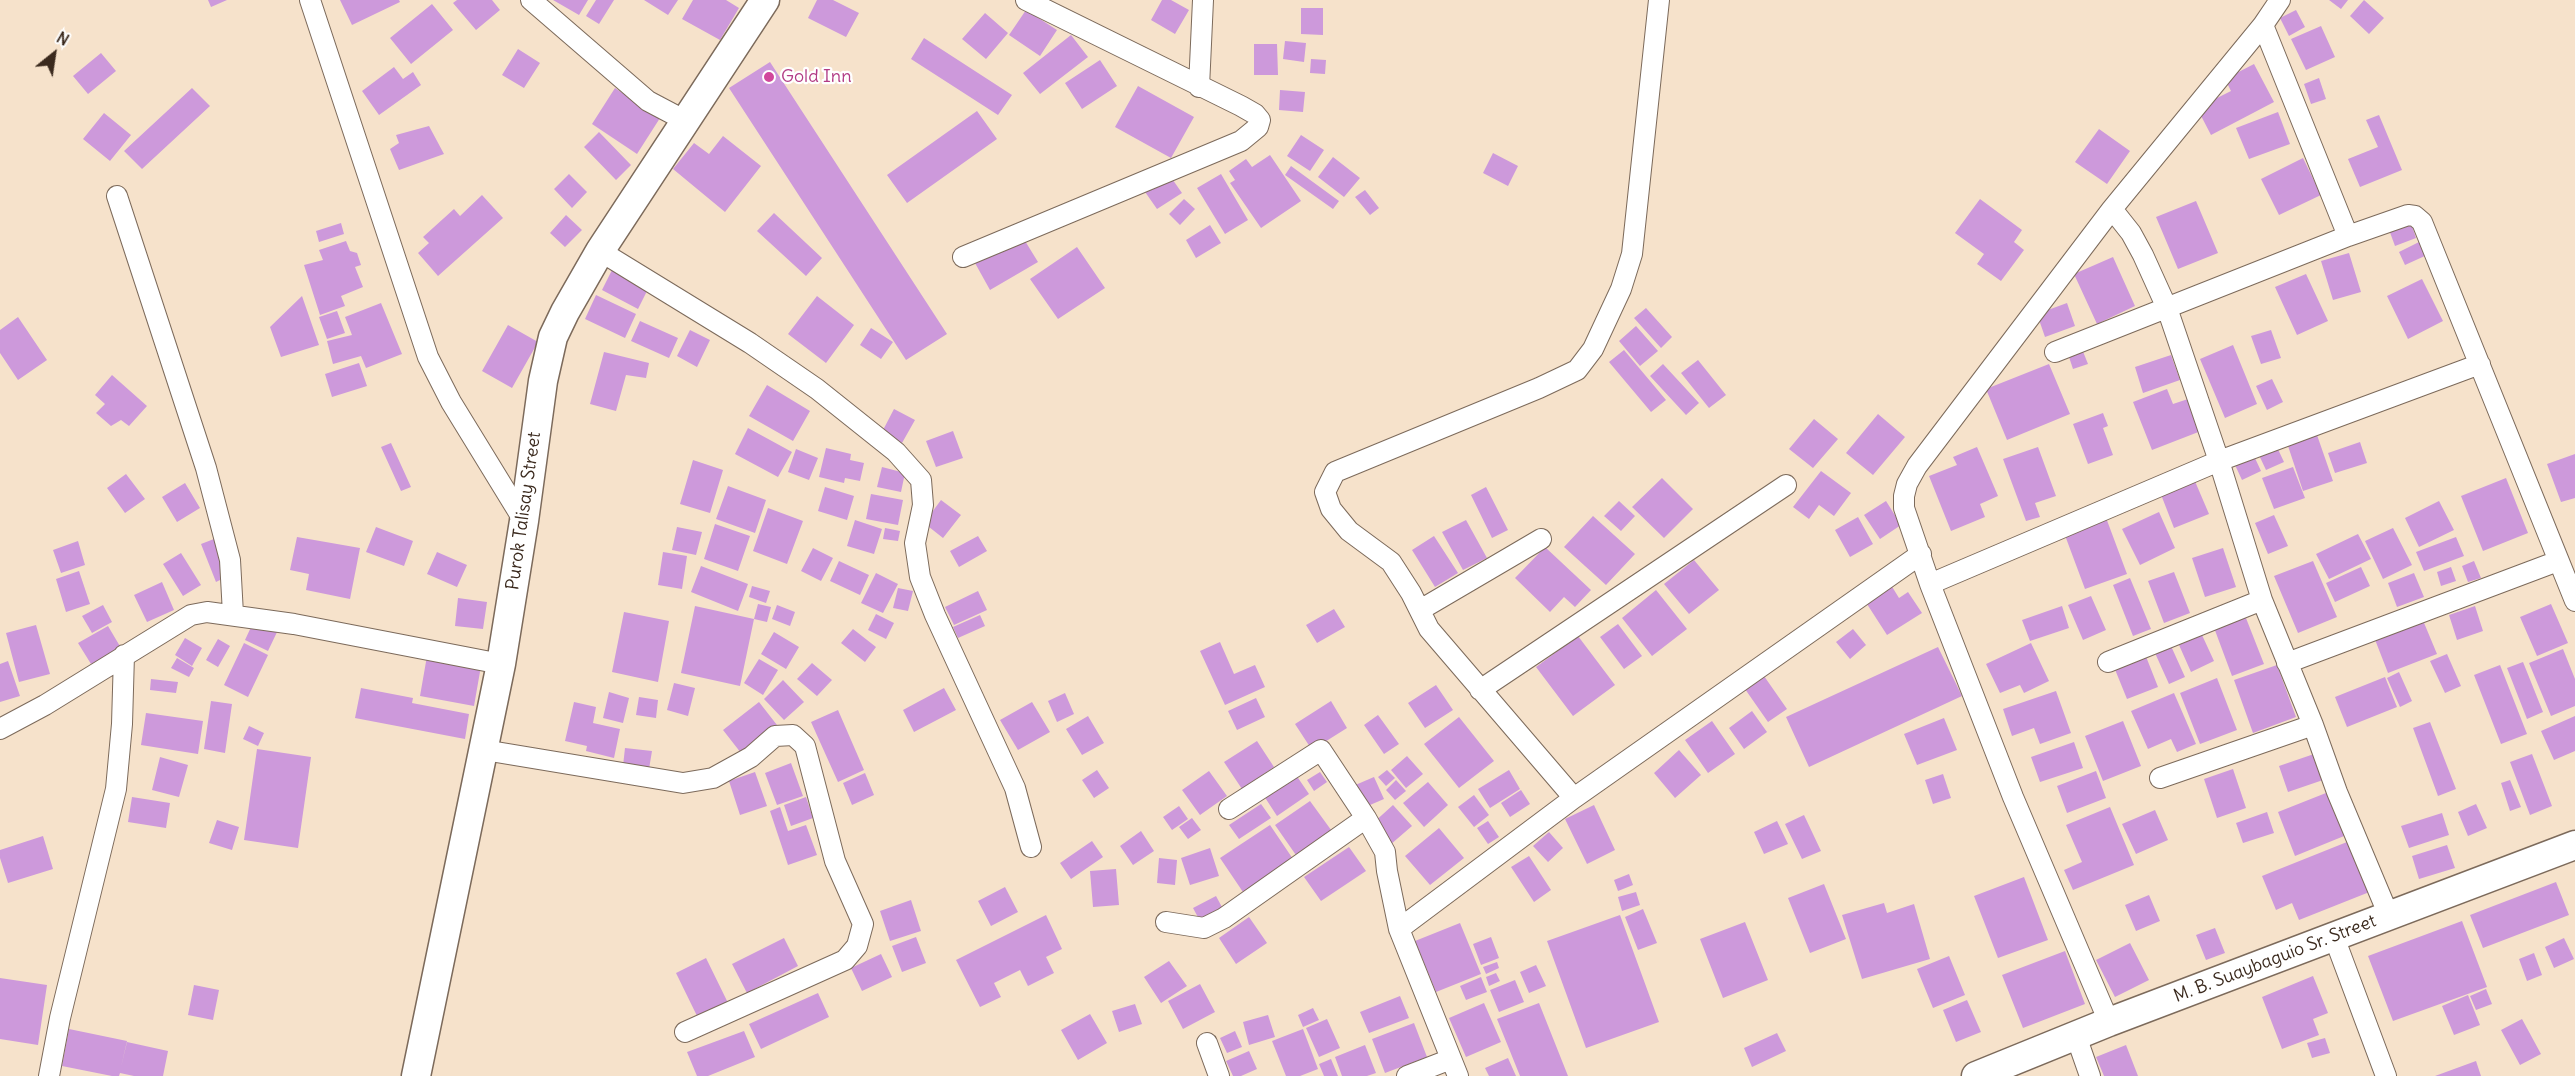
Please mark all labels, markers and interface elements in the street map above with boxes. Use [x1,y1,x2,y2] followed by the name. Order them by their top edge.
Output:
[24,24,84,84] north arrow
[53,27,73,50] text: N
[781,66,852,88] place label: Gold Inn
[762,70,776,84] marker: Gold Inn
[502,430,546,592] street label: Purok Talisay Street
[2171,910,2379,1008] street label: M. B. Suaybaguio Sr. Street

